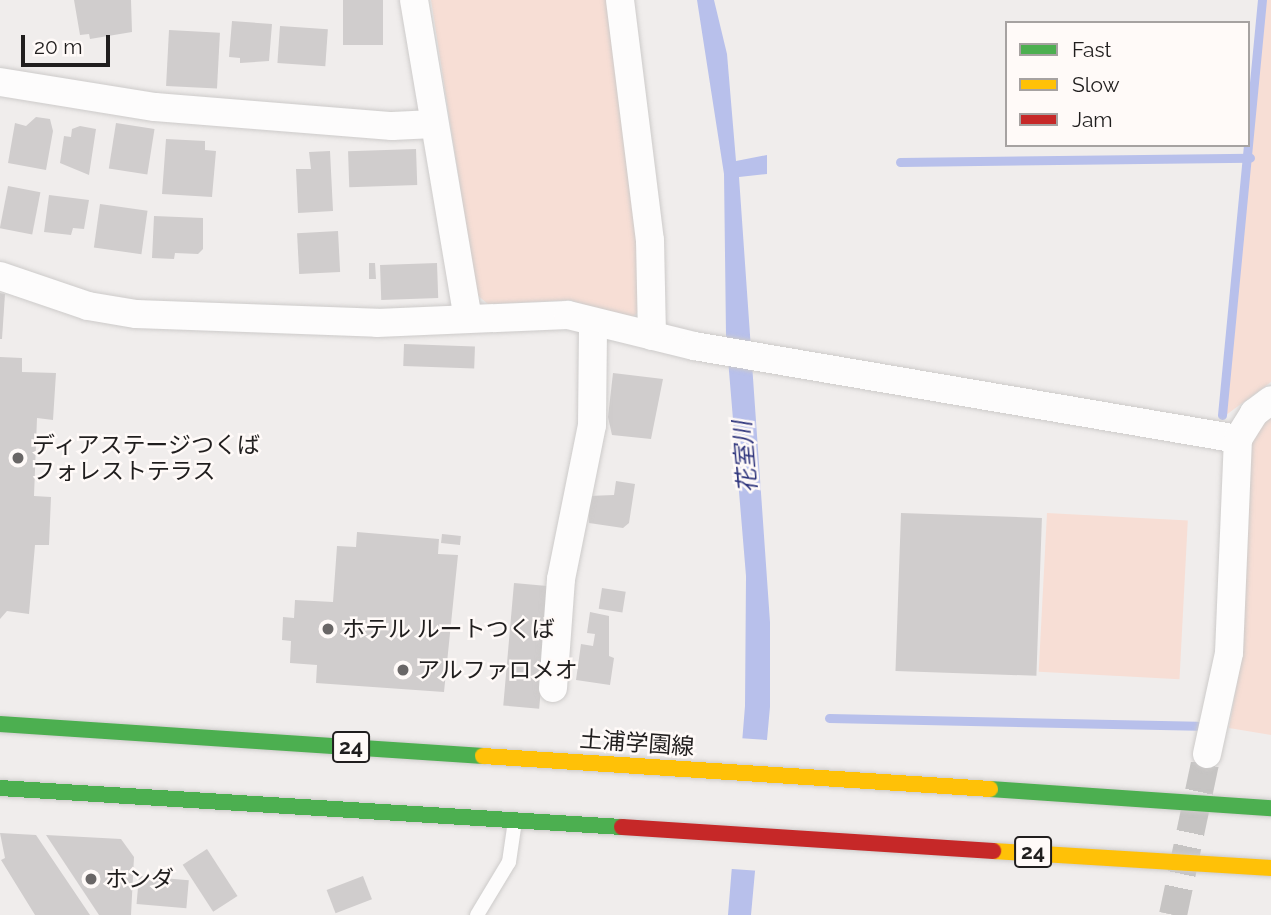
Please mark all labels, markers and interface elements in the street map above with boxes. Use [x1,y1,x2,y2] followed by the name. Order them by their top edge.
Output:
[24,21,114,65] scale bar
[1005,21,1250,147] legend
[34,34,82,59] text: 20 m
[1072,37,1112,62] text: Fast
[1072,72,1120,97] text: Slow
[1072,107,1113,132] text: Jam
[728,420,762,494] water label: 花室川
[32,431,262,485] place label: ディアステージつくば フォレストテラス
[10,450,26,466] marker: ディアステージつくば フォレストテラス
[342,615,555,643] place label: ホテル ルートつくば
[320,621,336,637] marker: ホテル ルートつくば
[417,656,578,684] place label: アルファロメオ
[395,662,411,678] marker: アルファロメオ
[579,725,695,761] street label: 土浦学園線
[332,730,370,764] road number: 24
[1014,834,1052,870] road number: 24
[105,865,174,893] place label: ホンダ
[83,871,99,887] marker: ホンダ

